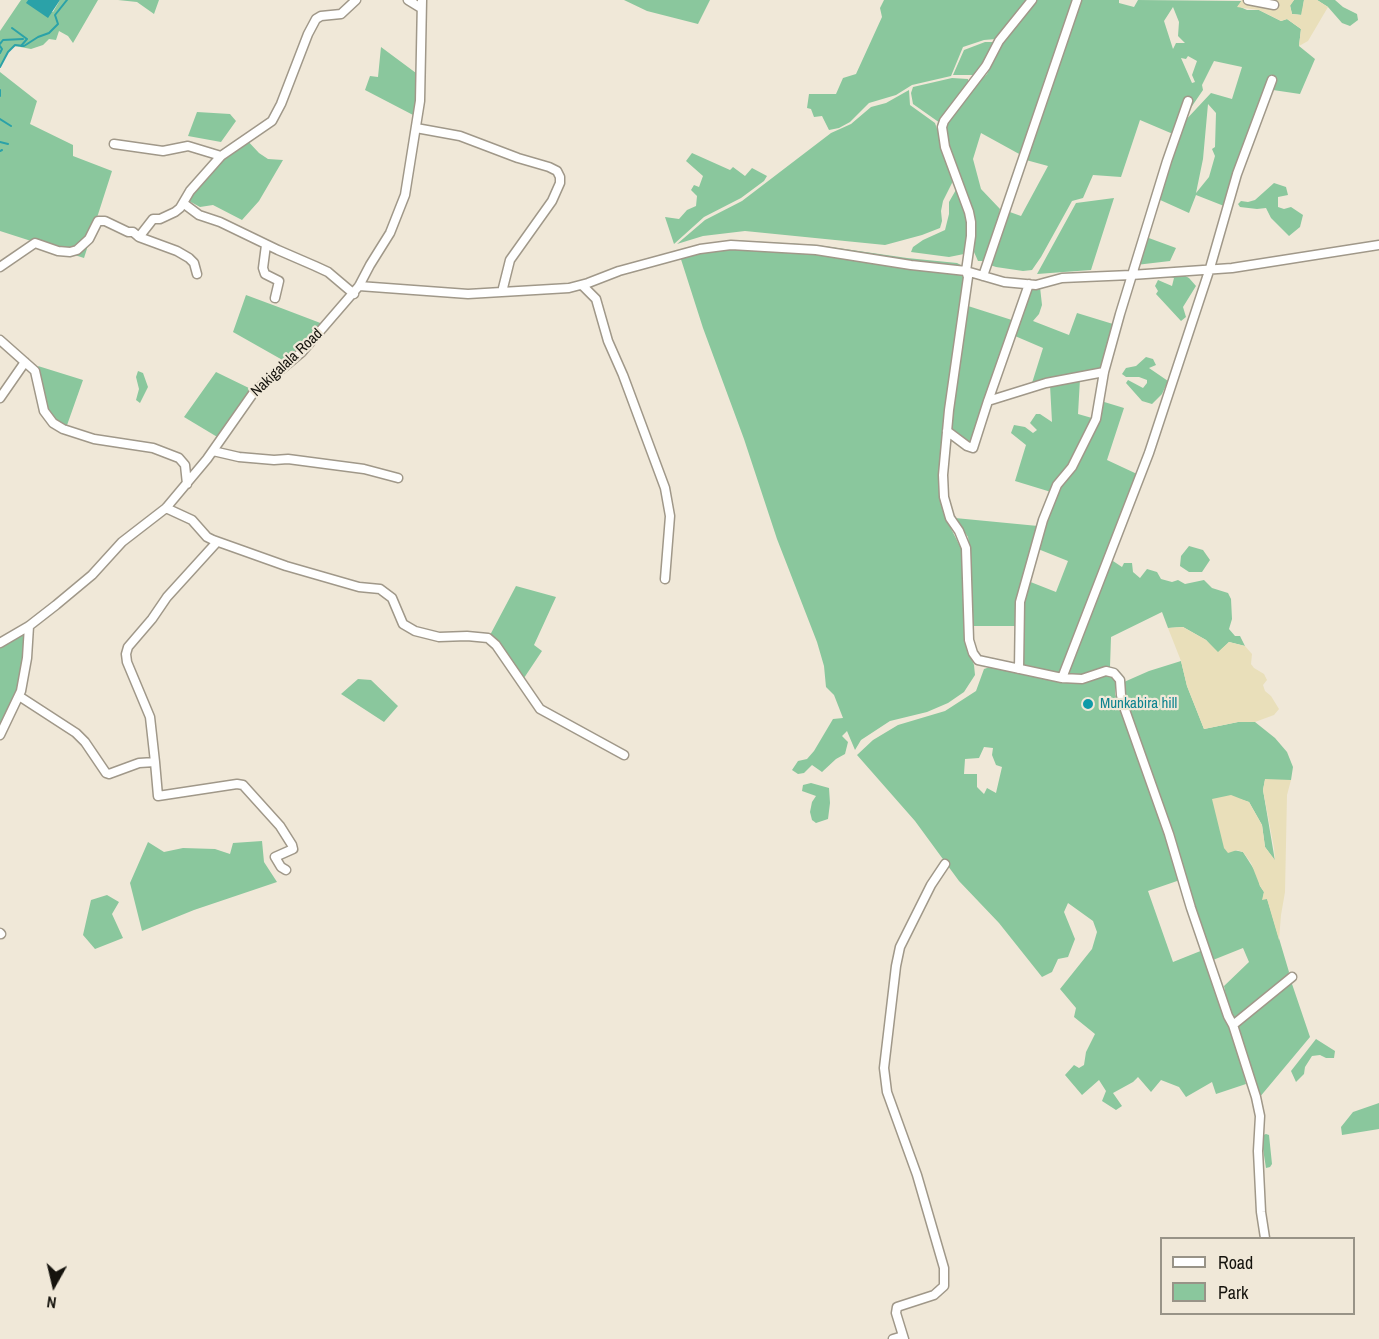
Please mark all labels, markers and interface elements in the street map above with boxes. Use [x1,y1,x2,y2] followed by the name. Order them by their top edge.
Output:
[248,325,326,401] street label: Nakigalala Road
[1100,695,1177,713] place label: Munkabira hill
[1081,697,1095,711] marker: Munkabira hill
[1160,1237,1355,1315] legend
[1218,1250,1253,1275] text: Road
[24,1255,84,1315] north arrow
[1218,1280,1248,1305] text: Park
[45,1291,58,1314] text: N

